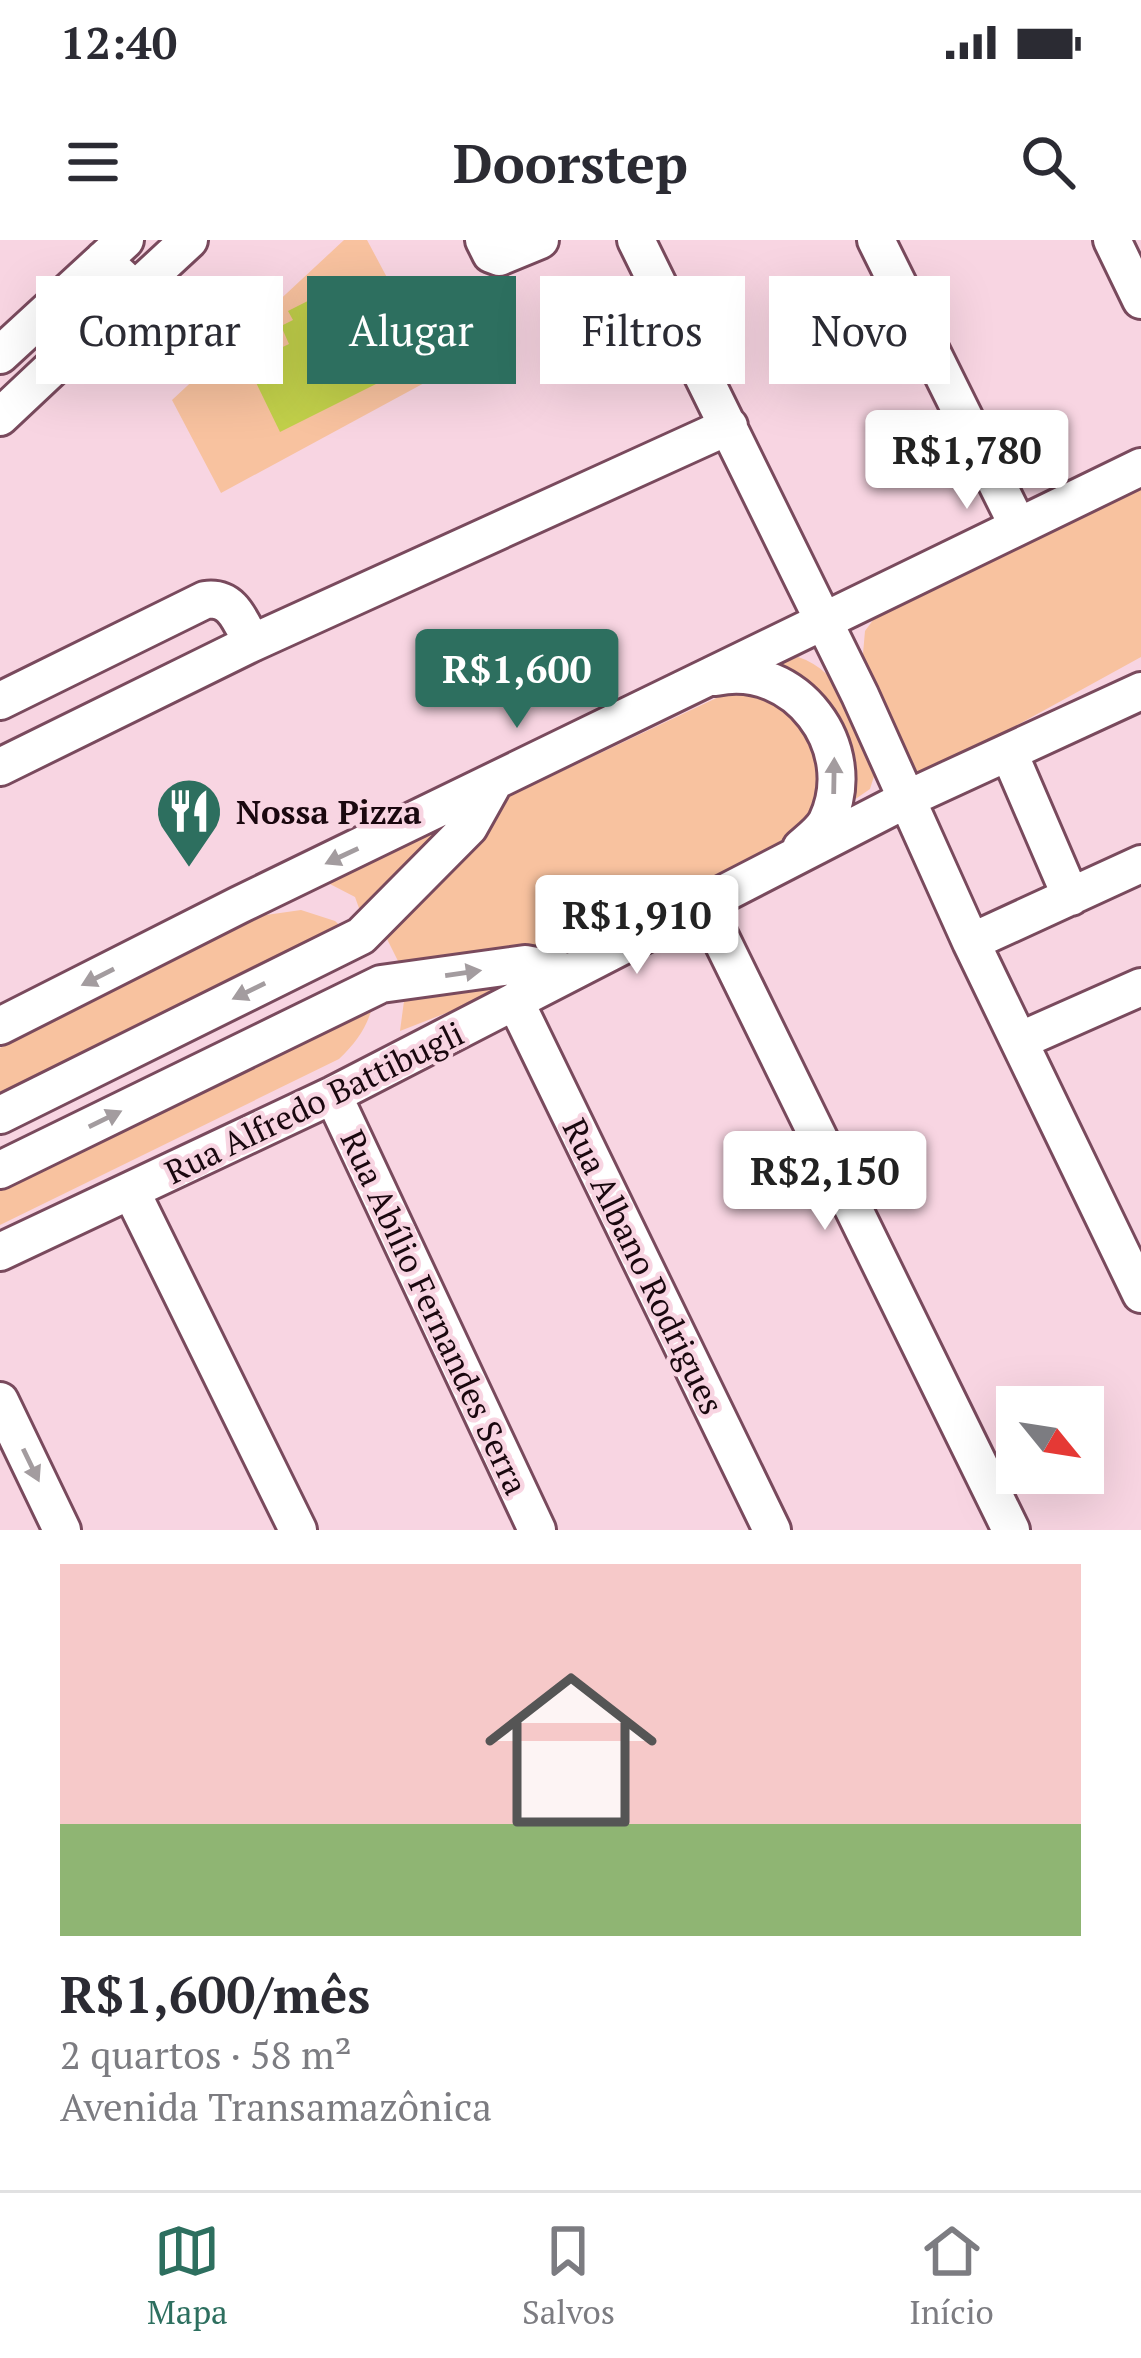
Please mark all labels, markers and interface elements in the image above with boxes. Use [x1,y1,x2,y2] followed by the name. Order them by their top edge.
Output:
[60,12,177,72] text: 12:40
[453,127,688,198] text: Doorstep
[60,129,126,195] icon: menu
[1015,129,1081,195] icon: search
[36,276,283,384] chip: Comprar
[307,276,516,384] chip: Alugar
[540,276,745,384] chip: Filtros
[769,276,950,384] chip: Novo
[856,410,1078,512] pin: R$1,780
[892,423,1042,475] text: R$1,780
[406,629,628,731] pin: R$1,600
[442,642,592,694] text: R$1,600
[824,756,844,794] one-way arrow
[154,776,224,870] restaurant icon: Nossa Pizza
[236,790,422,833] place label: Nossa Pizza
[324,846,359,866] one-way arrow
[526,875,748,977] pin: R$1,910
[562,888,712,940] text: R$1,910
[445,963,482,982] one-way arrow
[80,966,115,986] one-way arrow
[232,981,267,1001] one-way arrow
[158,1011,470,1193] street label: Rua Alfredo Battibugli
[88,1109,123,1129] one-way arrow
[554,1111,734,1421] street label: Rua Albano Rodrigues
[332,1123,538,1501] street label: Rua Abílio Fernandes Serra
[714,1131,936,1233] pin: R$2,150
[750,1144,900,1196] text: R$2,150
[996,1386,1104,1494] north arrow
[996,1386,1104,1494] map controls
[21,1448,41,1483] one-way arrow
[463,1642,679,1858] icon: home
[60,1960,370,2028] text: R$1,600/mês
[60,2028,351,2080] text: 2 quartos · 58 m²
[60,2080,492,2132] text: Avenida Transamazônica
[147,2218,228,2333] tab: Mapa
[522,2218,615,2333] tab: Salvos
[909,2218,994,2333] tab: Início

